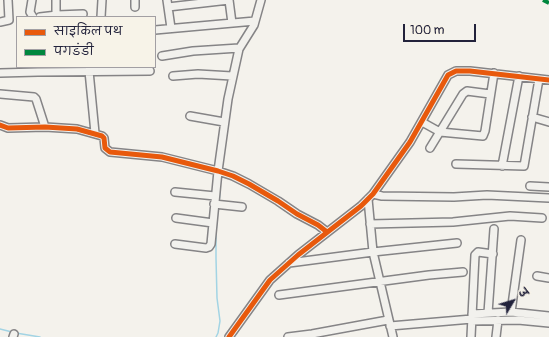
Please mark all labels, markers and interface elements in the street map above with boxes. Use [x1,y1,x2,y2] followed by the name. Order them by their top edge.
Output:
[16,16,156,68] legend
[405,16,478,42] scale bar
[410,23,444,38] text: 100 m
[54,24,122,39] text: साइकिल पथ
[54,44,94,59] text: पगडंडी
[493,281,533,321] north arrow
[515,286,530,300] text: उ

